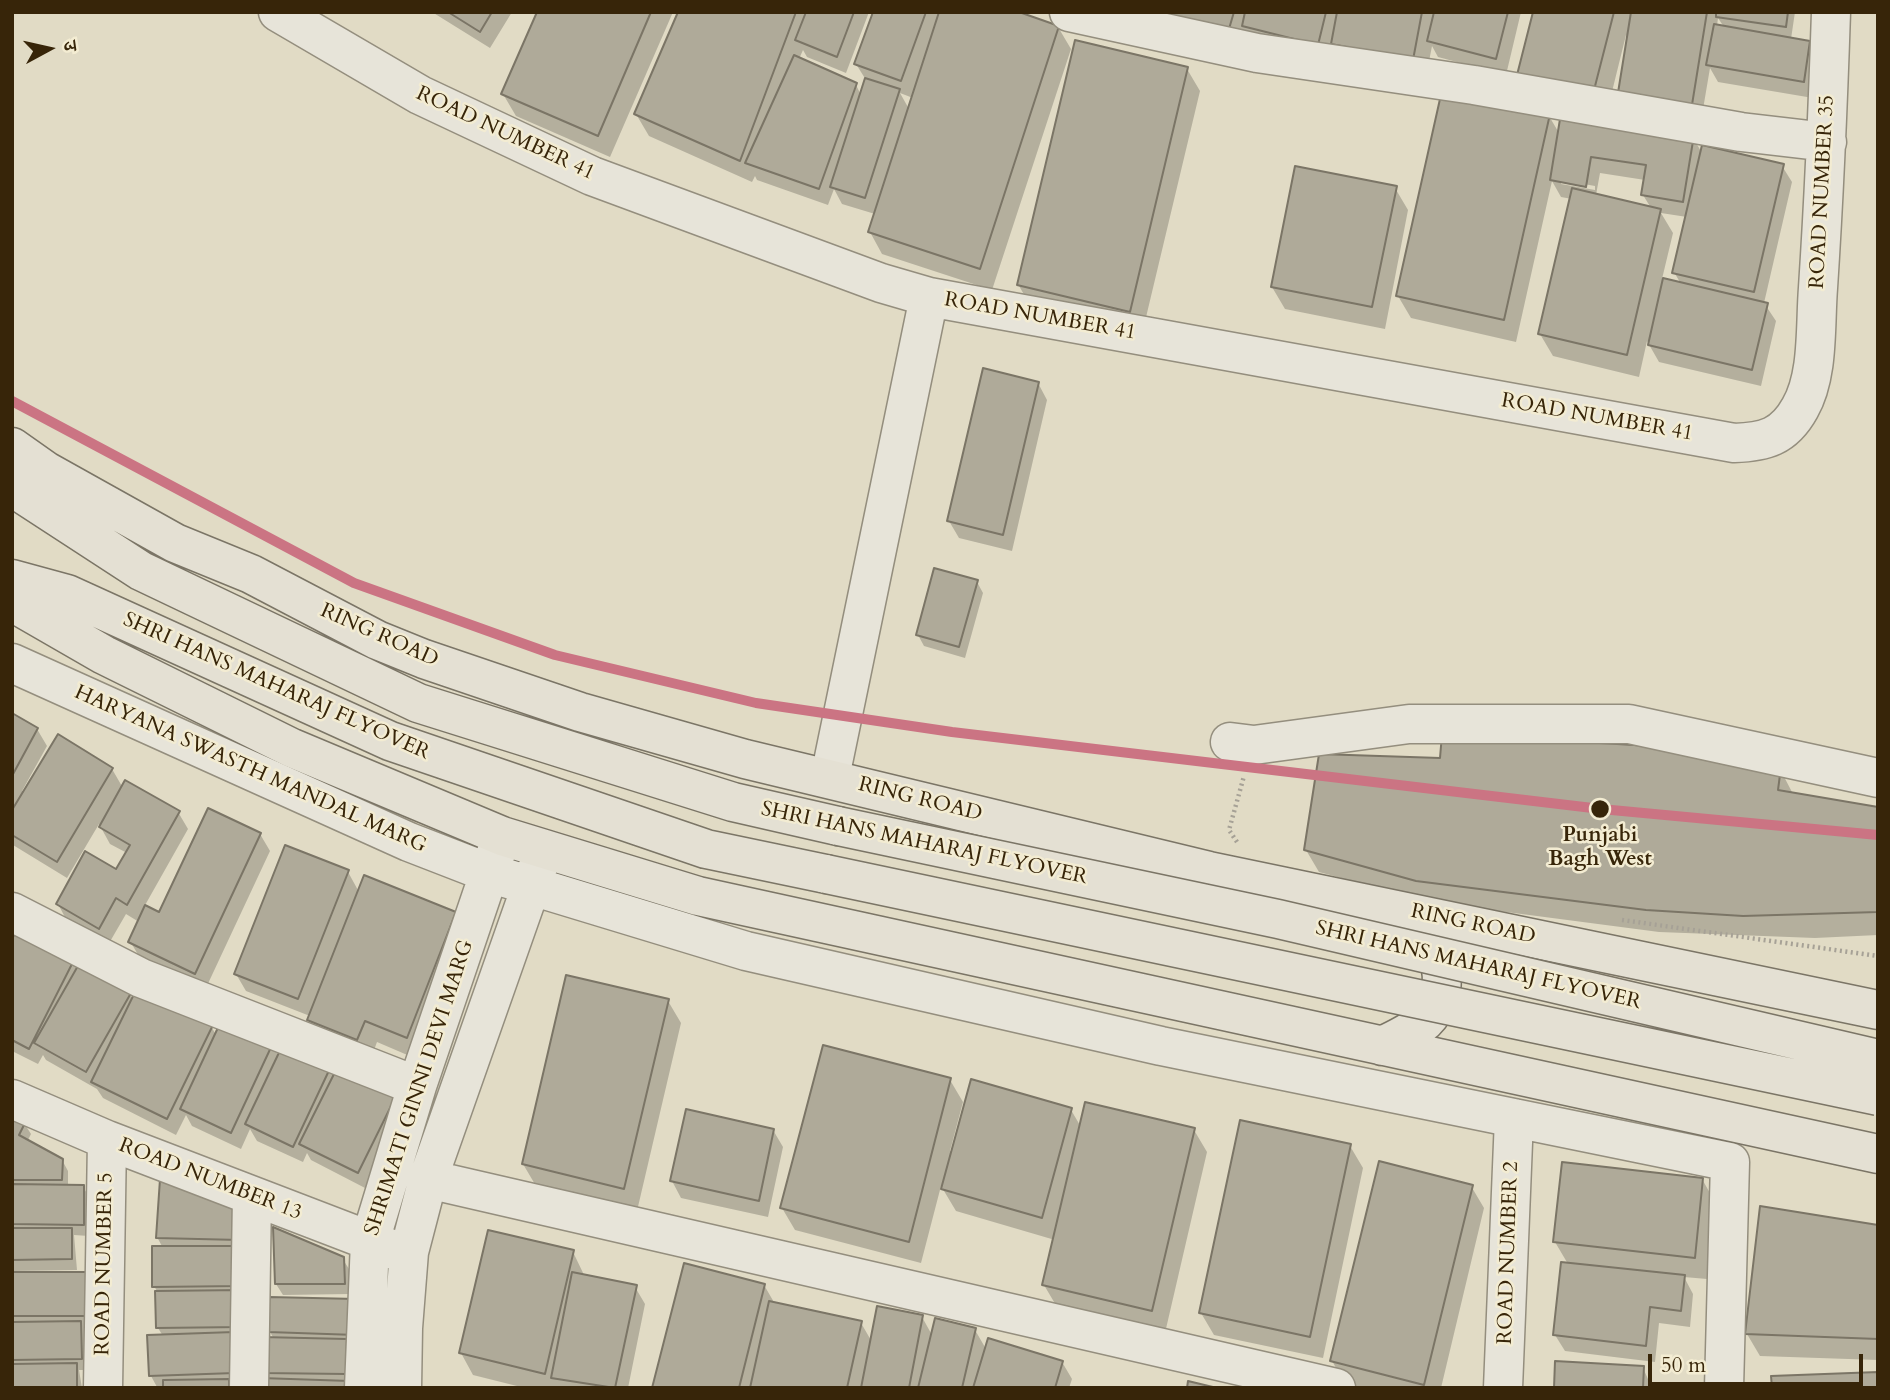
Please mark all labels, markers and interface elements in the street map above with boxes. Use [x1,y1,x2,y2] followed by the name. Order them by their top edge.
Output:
[14,14,84,84] north arrow
[56,39,83,53] text: उ
[412,82,598,186] street label: ROAD NUMBER 41
[1805,94,1841,290] street label: ROAD NUMBER 35
[942,288,1138,346] street label: ROAD NUMBER 41
[1499,389,1695,447] street label: ROAD NUMBER 41
[316,599,442,673] street label: RING ROAD
[119,608,433,766] street label: SHRI HANS MAHARAJ FLYOVER
[70,681,430,859] street label: HARYANA SWASTH MANDAL MARG
[856,772,984,828] street label: RING ROAD
[759,797,1089,891] street label: SHRI HANS MAHARAJ FLYOVER
[1589,798,1611,820] marker: Punjabi Bagh West
[1548,823,1652,873] place label: Punjabi Bagh West
[1408,900,1538,950] street label: RING ROAD
[1313,916,1643,1016] street label: SHRI HANS MAHARAJ FLYOVER
[360,937,480,1239] street label: SHRIMATI GINNI DEVI MARG
[115,1133,305,1227] street label: ROAD NUMBER 13
[1493,1161,1525,1345] street label: ROAD NUMBER 2
[91,1172,119,1356] street label: ROAD NUMBER 5
[1652,1340,1867,1384] scale bar
[1661,1351,1706,1380] text: 50 m

